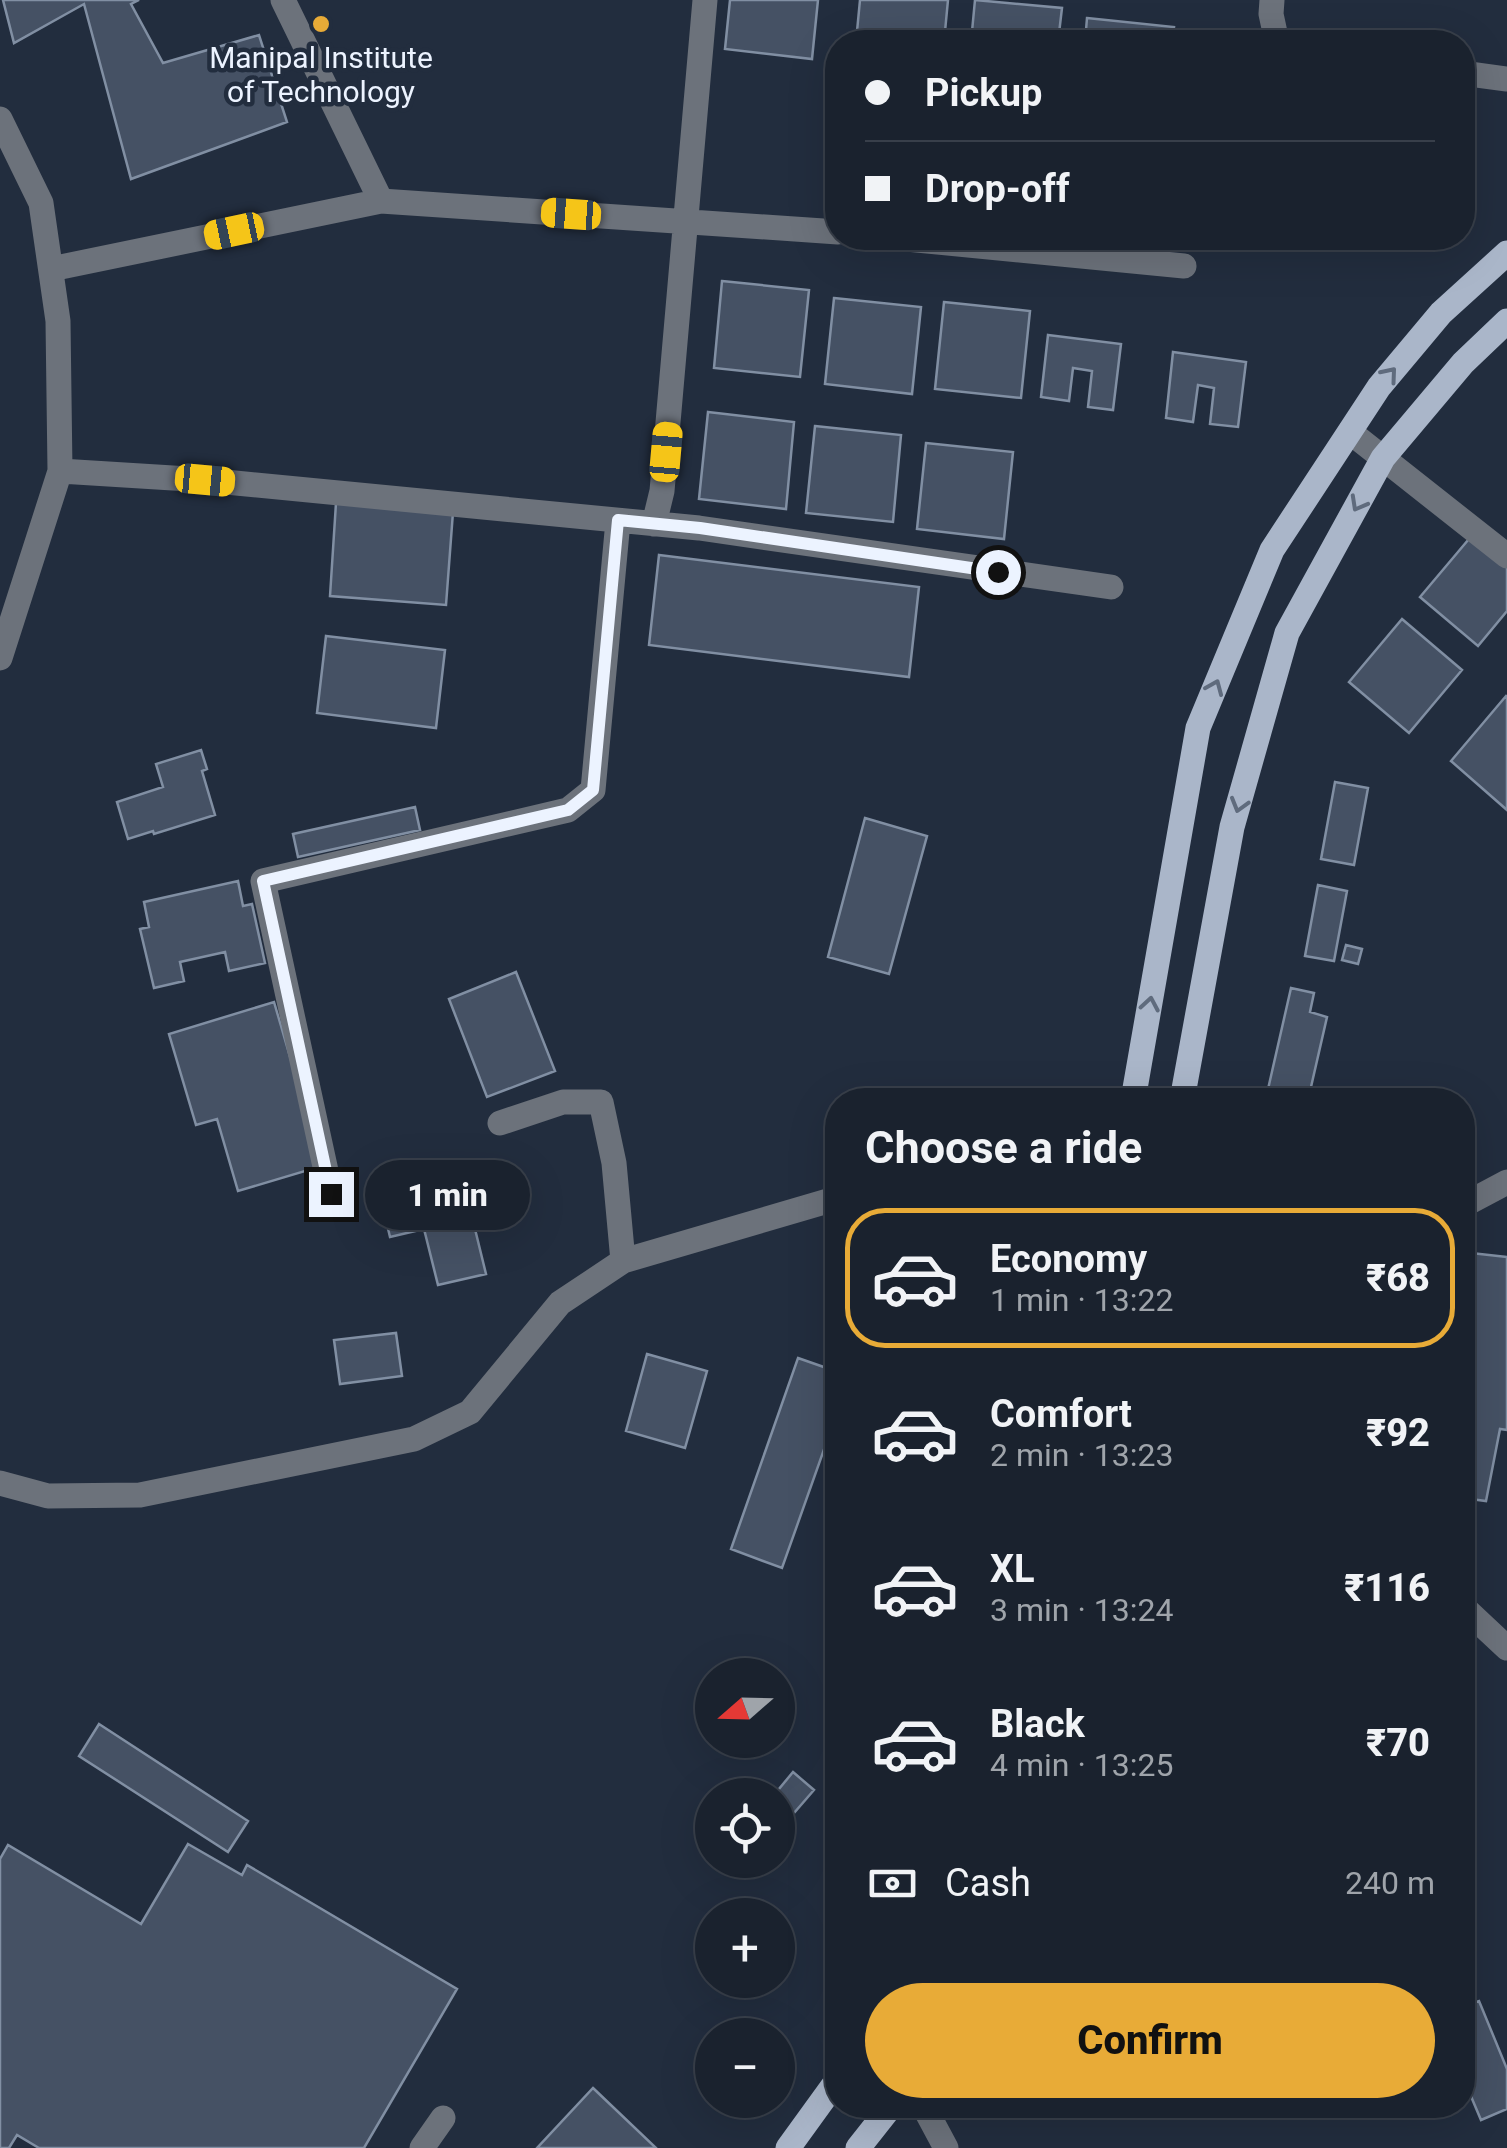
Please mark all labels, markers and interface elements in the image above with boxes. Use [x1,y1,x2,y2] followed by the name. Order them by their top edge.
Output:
[310,13,332,35] marker: Manipal Institute of Technology
[209,40,433,109] place label: Manipal Institute of Technology
[925,71,1042,115] text: Pickup
[925,167,1070,211] text: Drop-off
[540,197,602,231] car
[202,210,266,252] car
[1379,368,1397,386] one-way arrow
[648,421,684,483] car
[174,462,236,498] car
[1350,494,1370,512] one-way arrow
[976,550,1021,595] route start
[1204,679,1224,696] one-way arrow
[1230,795,1251,812] one-way arrow
[1139,996,1160,1012] one-way arrow
[865,1121,1142,1174] text: Choose a ride
[366,1159,531,1229] callout: 1 min
[309,1172,354,1217] route end
[407,1176,488,1214] text: 1 min
[870,1233,960,1323] icon: car
[990,1237,1147,1281] text: Economy
[1366,1256,1430,1300] text: ₹68
[990,1281,1173,1319] text: 1 min · 13:22
[870,1388,960,1478] icon: car
[990,1392,1132,1436] text: Comfort
[1366,1411,1430,1455] text: ₹92
[990,1436,1173,1474] text: 2 min · 13:23
[870,1543,960,1633] icon: car
[990,1547,1035,1591] text: XL
[1344,1566,1430,1610] text: ₹116
[990,1591,1173,1629] text: 3 min · 13:24
[695,1658,795,1758] north arrow
[695,1658,795,2118] map controls
[870,1698,960,1788] icon: car
[990,1702,1085,1746] text: Black
[1366,1721,1430,1765] text: ₹70
[990,1746,1173,1784] text: 4 min · 13:25
[695,1778,795,1878] button: locate
[865,1856,920,1911] icon: cash
[945,1861,1031,1905] text: Cash
[1345,1864,1435,1902] text: 240 m
[695,1898,795,1998] button: +
[865,1983,1435,2098] button: Confirm
[695,2018,795,2118] button: −

